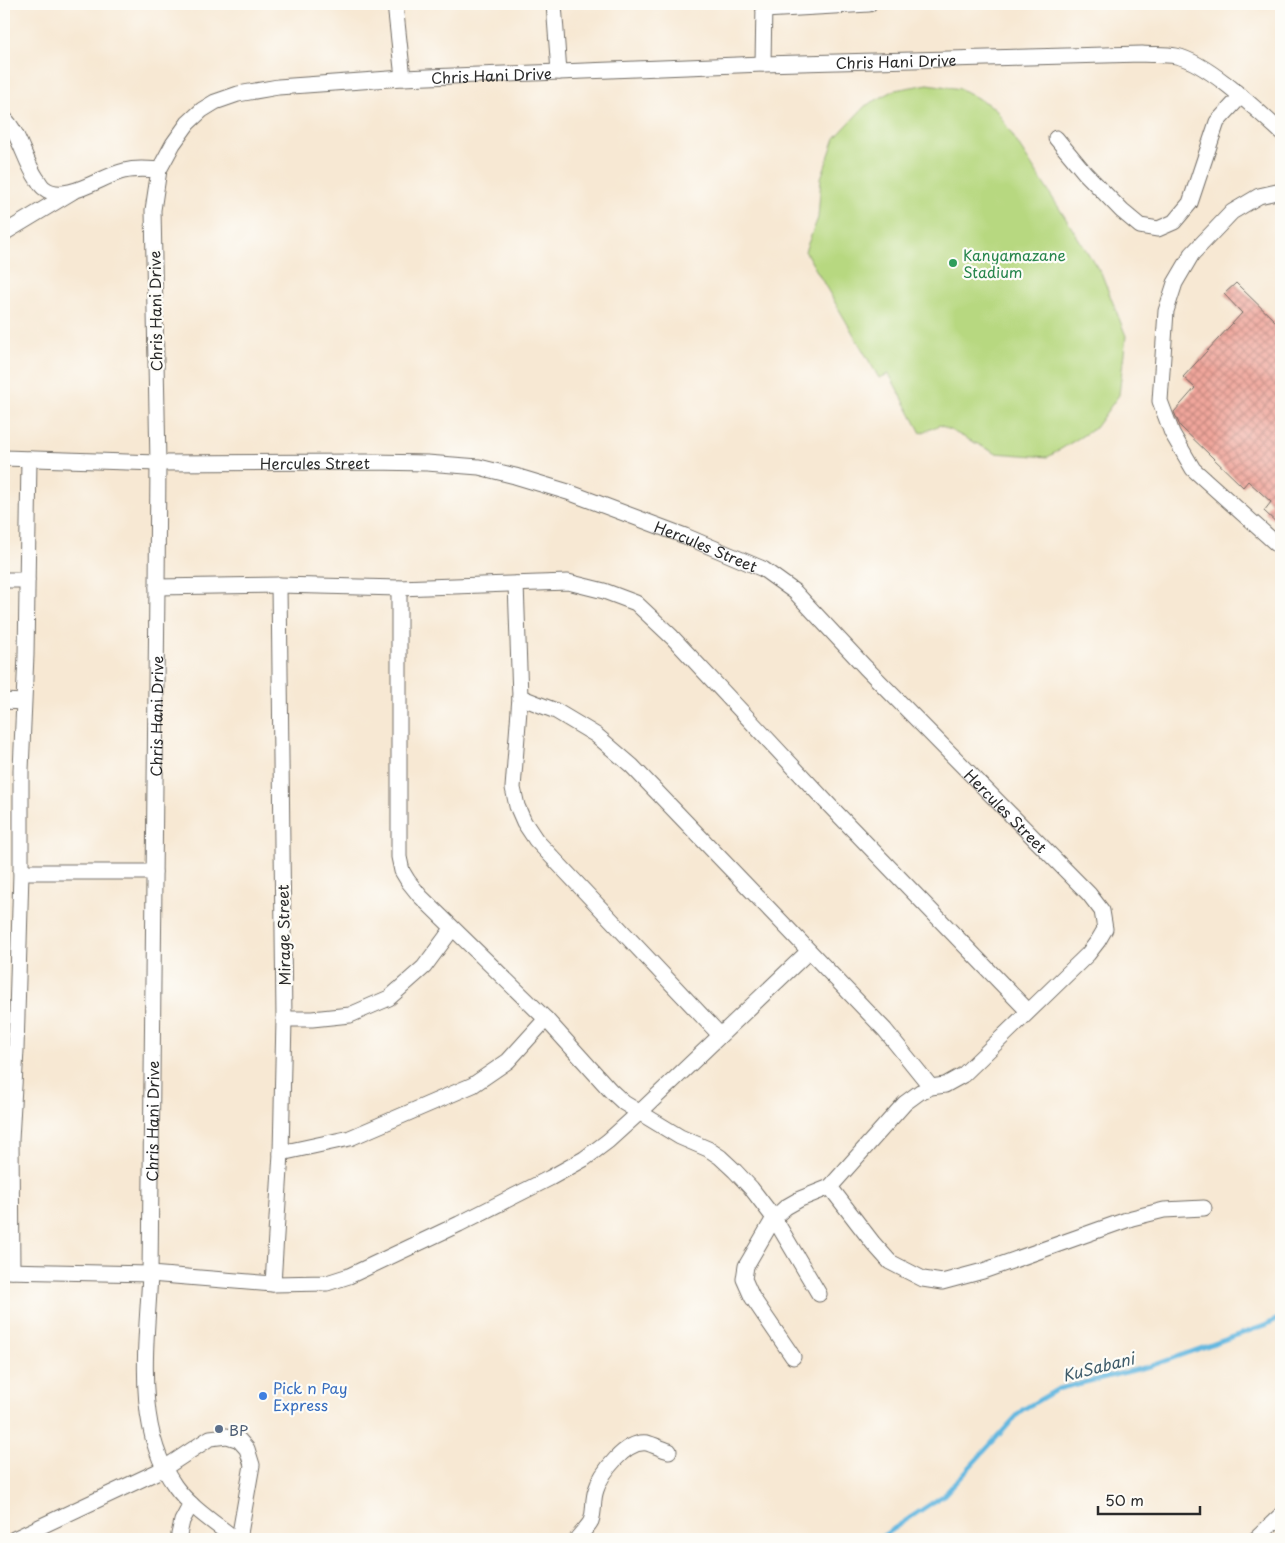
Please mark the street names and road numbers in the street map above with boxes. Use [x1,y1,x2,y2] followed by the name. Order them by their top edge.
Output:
[835,47,957,74] street label: Chris Hani Drive
[430,61,552,88] street label: Chris Hani Drive
[142,250,168,372] street label: Chris Hani Drive
[260,451,370,474] street label: Hercules Street
[651,514,761,577] street label: Hercules Street
[144,656,168,777] street label: Chris Hani Drive
[960,763,1053,858] street label: Hercules Street
[271,884,295,986] street label: Mirage Street
[139,1061,164,1182] street label: Chris Hani Drive

